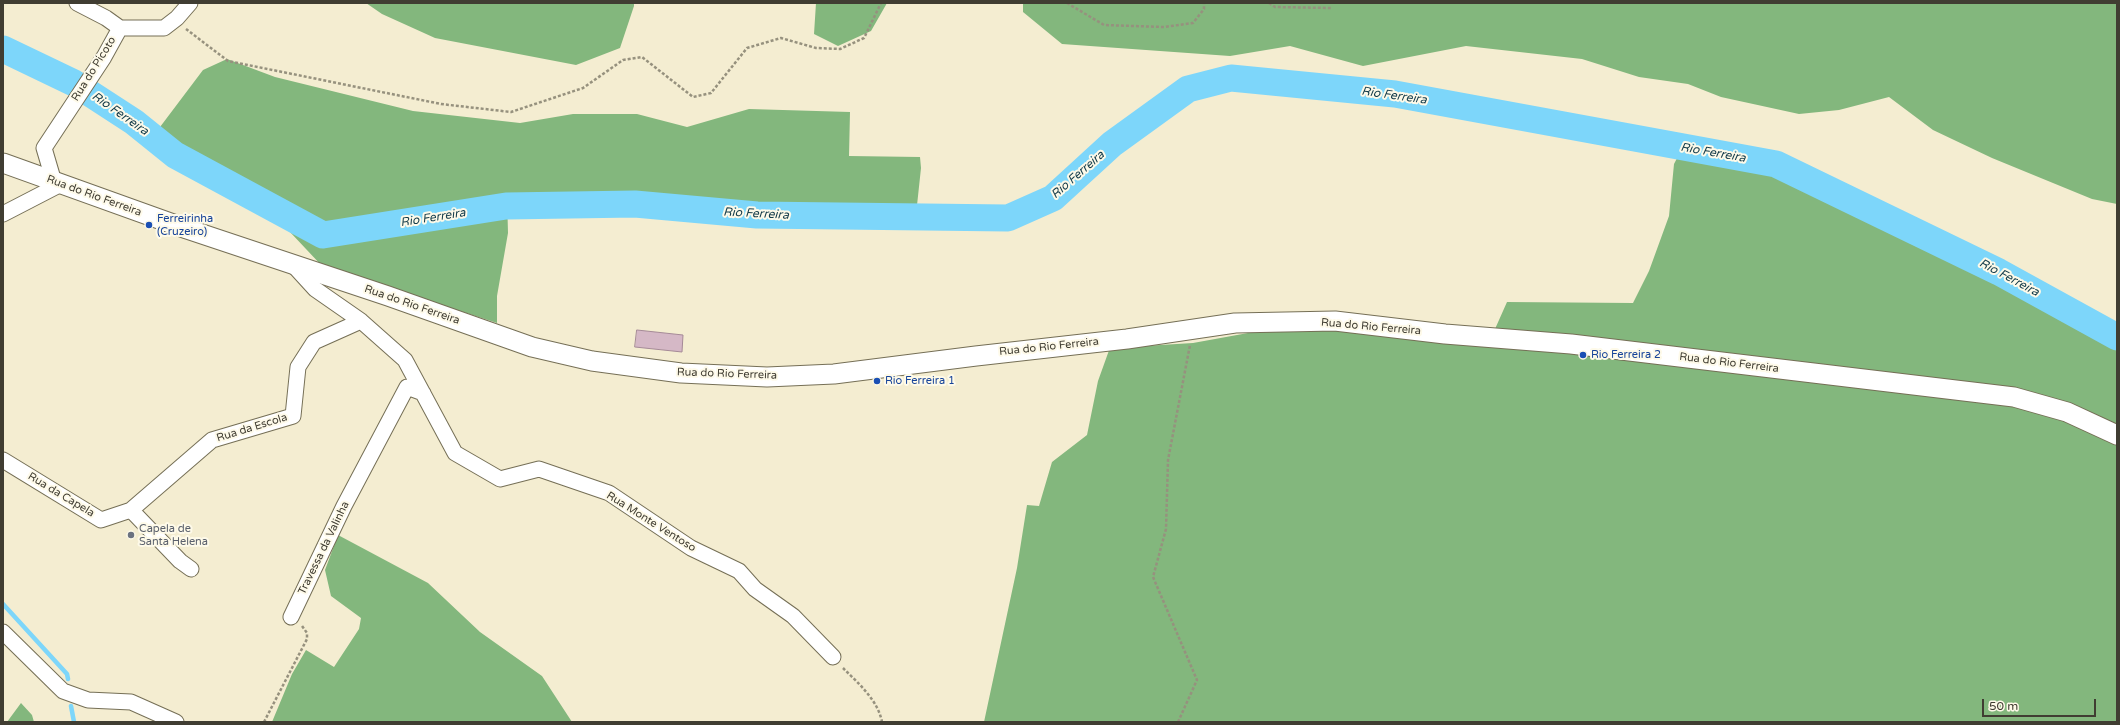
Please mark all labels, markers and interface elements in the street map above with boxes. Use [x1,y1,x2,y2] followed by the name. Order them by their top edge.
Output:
[69,34,119,104] street label: Rua do Picoto
[1360,84,1428,108] water label: Rio Ferreira
[89,89,151,139] water label: Rio Ferreira
[1679,140,1747,166] water label: Rio Ferreira
[1048,148,1108,202] water label: Rio Ferreira
[45,173,143,219] street label: Rua do Rio Ferreira
[723,205,789,223] water label: Rio Ferreira
[399,206,467,230] water label: Rio Ferreira
[157,212,213,238] place label: Ferreirinha (Cruzeiro)
[144,220,154,230] marker: Ferreirinha (Cruzeiro)
[1977,256,2041,300] water label: Rio Ferreira
[362,282,462,328] street label: Rua do Rio Ferreira
[1320,316,1422,338] street label: Rua do Rio Ferreira
[998,335,1100,359] street label: Rua do Rio Ferreira
[1591,348,1661,362] place label: Rio Ferreira 2
[1578,350,1588,360] marker: Rio Ferreira 2
[1678,350,1780,376] street label: Rua do Rio Ferreira
[677,366,777,382] street label: Rua do Rio Ferreira
[885,374,955,388] place label: Rio Ferreira 1
[872,376,882,386] marker: Rio Ferreira 1
[215,411,289,445] street label: Rua da Escola
[25,470,97,520] street label: Rua da Capela
[604,489,698,555] street label: Rua Monte Ventoso
[296,499,352,597] street label: Travessa da Valinha
[139,522,208,548] place label: Capela de Santa Helena
[126,530,136,540] marker: Capela de Santa Helena
[1984,691,2098,717] scale bar
[1989,699,2018,713] text: 50 m

